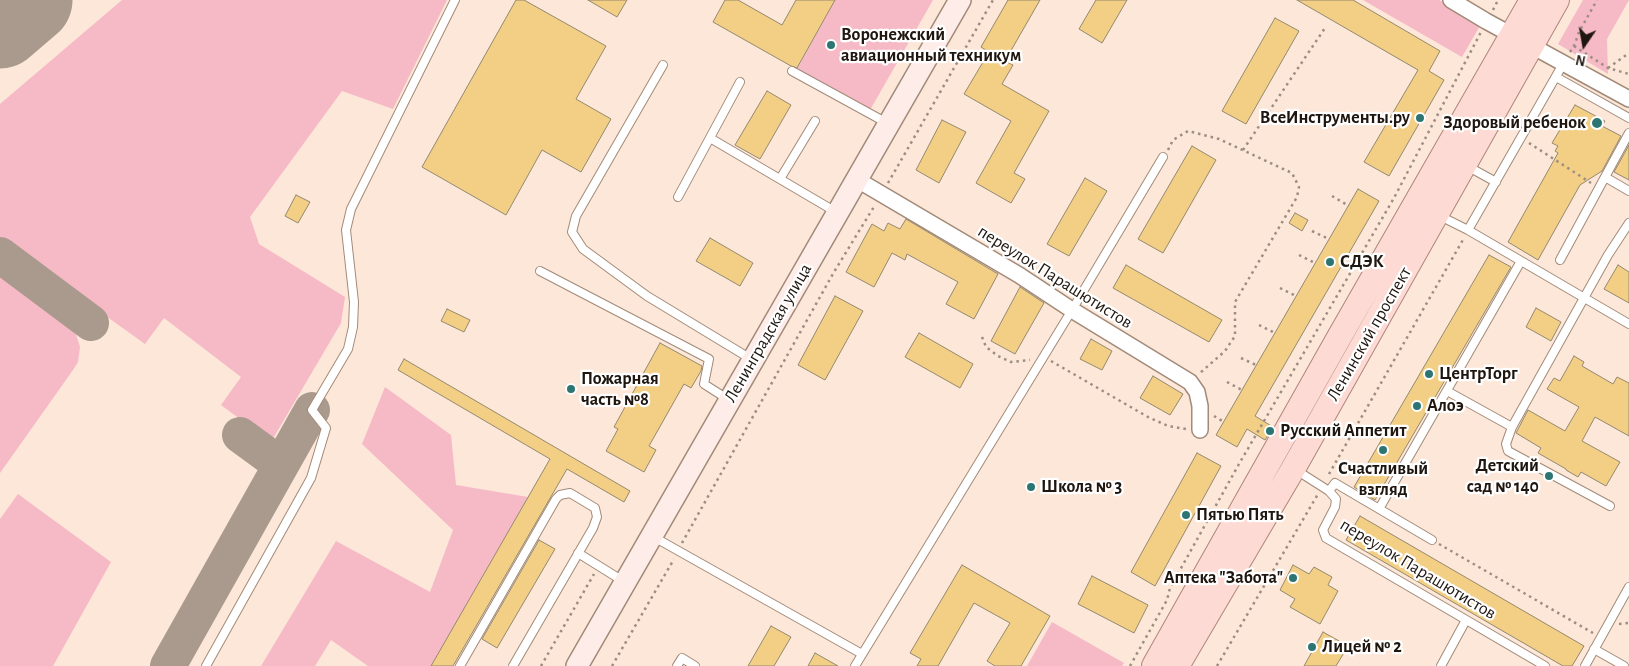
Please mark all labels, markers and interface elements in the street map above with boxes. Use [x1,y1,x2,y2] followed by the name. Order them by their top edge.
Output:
[1559,20,1609,70] north arrow
[841,24,1021,66] place label: Воронежский авиационный техникум
[825,39,837,51] marker: Воронежский авиационный техникум
[1575,52,1587,68] text: N
[1260,107,1410,129] place label: ВсеИнструменты.ру
[1414,112,1426,124] marker: ВсеИнструменты.ру
[1443,112,1586,134] place label: Здоровый ребенок
[1590,116,1604,130] marker: Здоровый ребенок
[974,221,1136,333] street label: переулок Парашютистов
[1340,251,1384,273] place label: СДЭК
[1324,256,1336,268] marker: СДЭК
[719,260,817,406] street label: Ленинградская улица
[1322,263,1416,405] street label: Ленинский проспект
[1439,363,1518,385] place label: ЦентрТорг
[581,368,659,410] place label: Пожарная часть №8
[1423,368,1435,380] marker: ЦентрТорг
[565,383,577,395] marker: Пожарная часть №8
[1427,395,1464,417] place label: Алоэ
[1411,400,1423,412] marker: Алоэ
[1280,420,1406,442] place label: Русский Аппетит
[1264,425,1276,437] marker: Русский Аппетит
[1377,444,1389,456] marker: Счастливый взгляд
[1467,455,1539,498] place label: Детский сад № 140
[1338,458,1428,500] place label: Счастливый взгляд
[1543,470,1555,482] marker: Детский сад № 140
[1041,476,1122,498] place label: Школа № 3
[1025,481,1037,493] marker: Школа № 3
[1196,504,1284,526] place label: Пятью Пять
[1180,509,1192,521] marker: Пятью Пять
[1336,514,1500,624] street label: переулок Парашютистов
[1164,567,1283,589] place label: Аптека "Забота"
[1287,572,1299,584] marker: Аптека "Забота"
[1322,636,1402,658] place label: Лицей № 2
[1306,641,1318,653] marker: Лицей № 2

